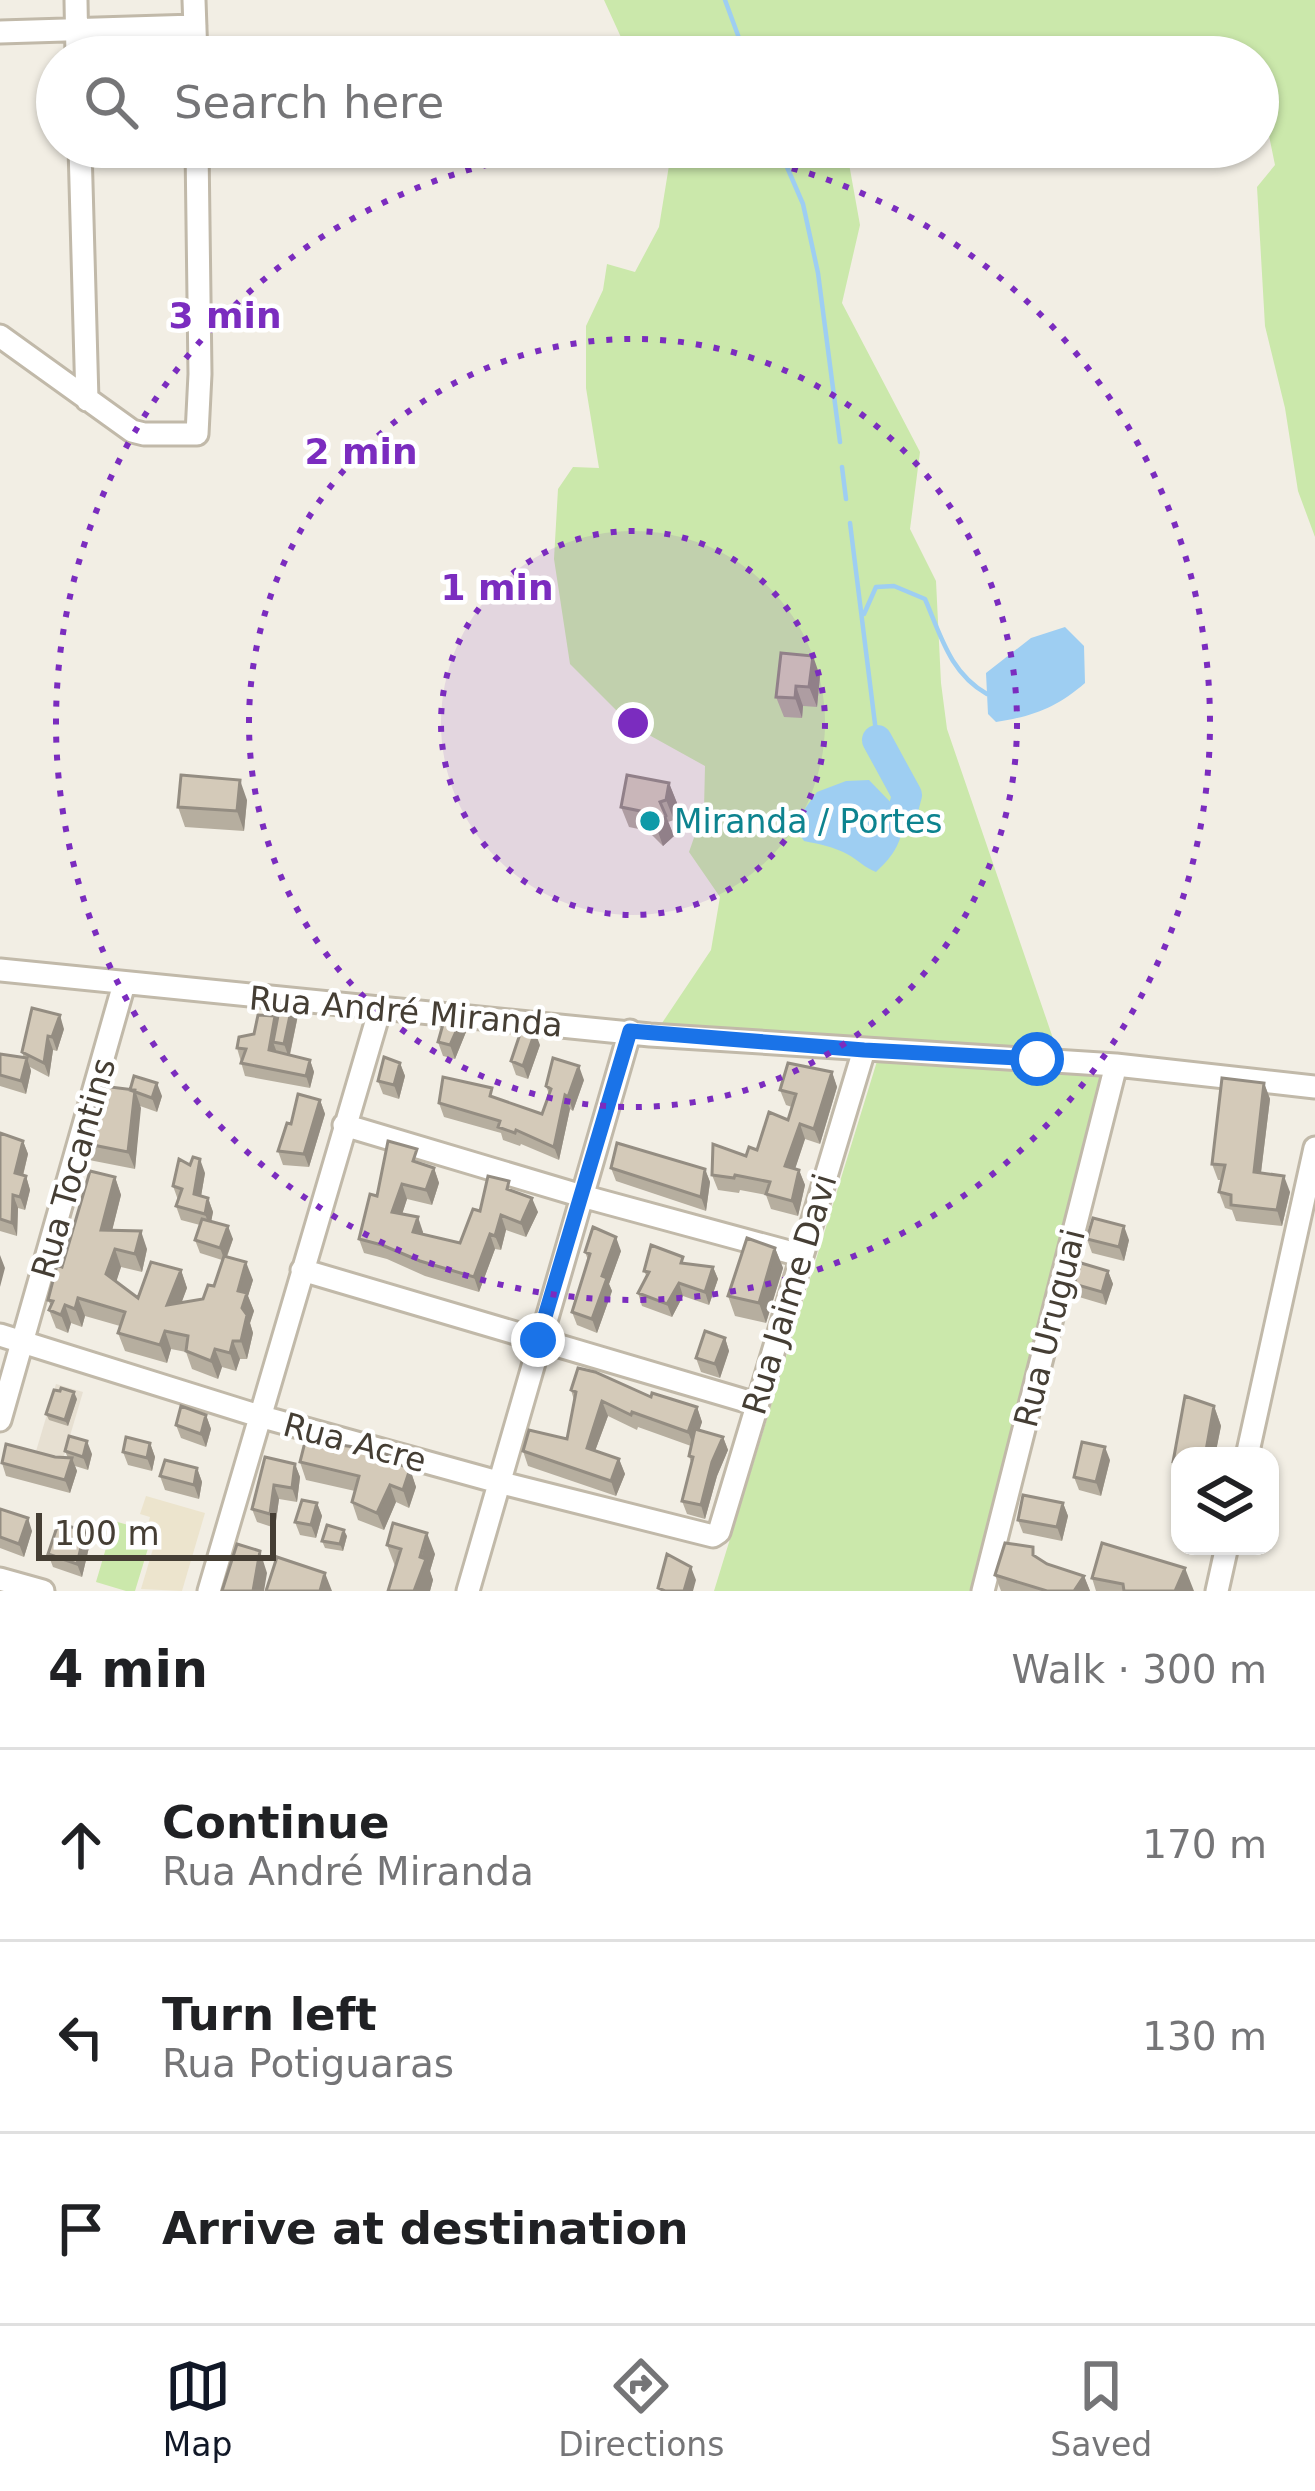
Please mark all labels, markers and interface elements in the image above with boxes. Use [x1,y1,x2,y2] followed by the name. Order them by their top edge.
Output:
[36,36,1279,168] search box
[78,69,144,135] icon: search
[174,76,444,129] text: Search here
[168,295,282,336] text: 3 min
[304,431,418,472] text: 2 min
[440,567,554,608] text: 1 min
[612,702,654,744] centre of rings
[674,802,943,841] place label: Miranda / Portes
[637,808,663,834] marker: Miranda / Portes
[248,978,564,1045] street label: Rua André Miranda
[1010,1032,1064,1086] route start
[23,1054,124,1283] street label: Rua Tocantins
[734,1169,845,1419] street label: Rua Jaime Davi
[1006,1225,1093,1431] street label: Rua Uruguai
[511,1313,565,1367] route end
[279,1405,431,1480] street label: Rua Acre
[1171,1447,1279,1555] map controls
[1171,1447,1279,1555] button: layers
[36,1507,276,1560] scale bar
[54,1514,160,1553] text: 100 m
[48,1640,208,1699] text: 4 min
[1012,1647,1267,1692] text: Walk · 300 m
[162,1796,390,1849] text: Continue
[48,1812,114,1878] icon: ahead
[1142,1822,1267,1867] text: 170 m
[162,1849,534,1894] text: Rua André Miranda
[162,1988,377,2041] text: Turn left
[48,2004,114,2070] icon: left
[1142,2014,1267,2059] text: 130 m
[162,2041,454,2086] text: Rua Potiguaras
[48,2196,114,2262] icon: arrive
[162,2202,688,2255] text: Arrive at destination
[163,2353,233,2464] tab: Map
[558,2353,724,2464] tab: Directions
[1050,2353,1152,2464] tab: Saved

